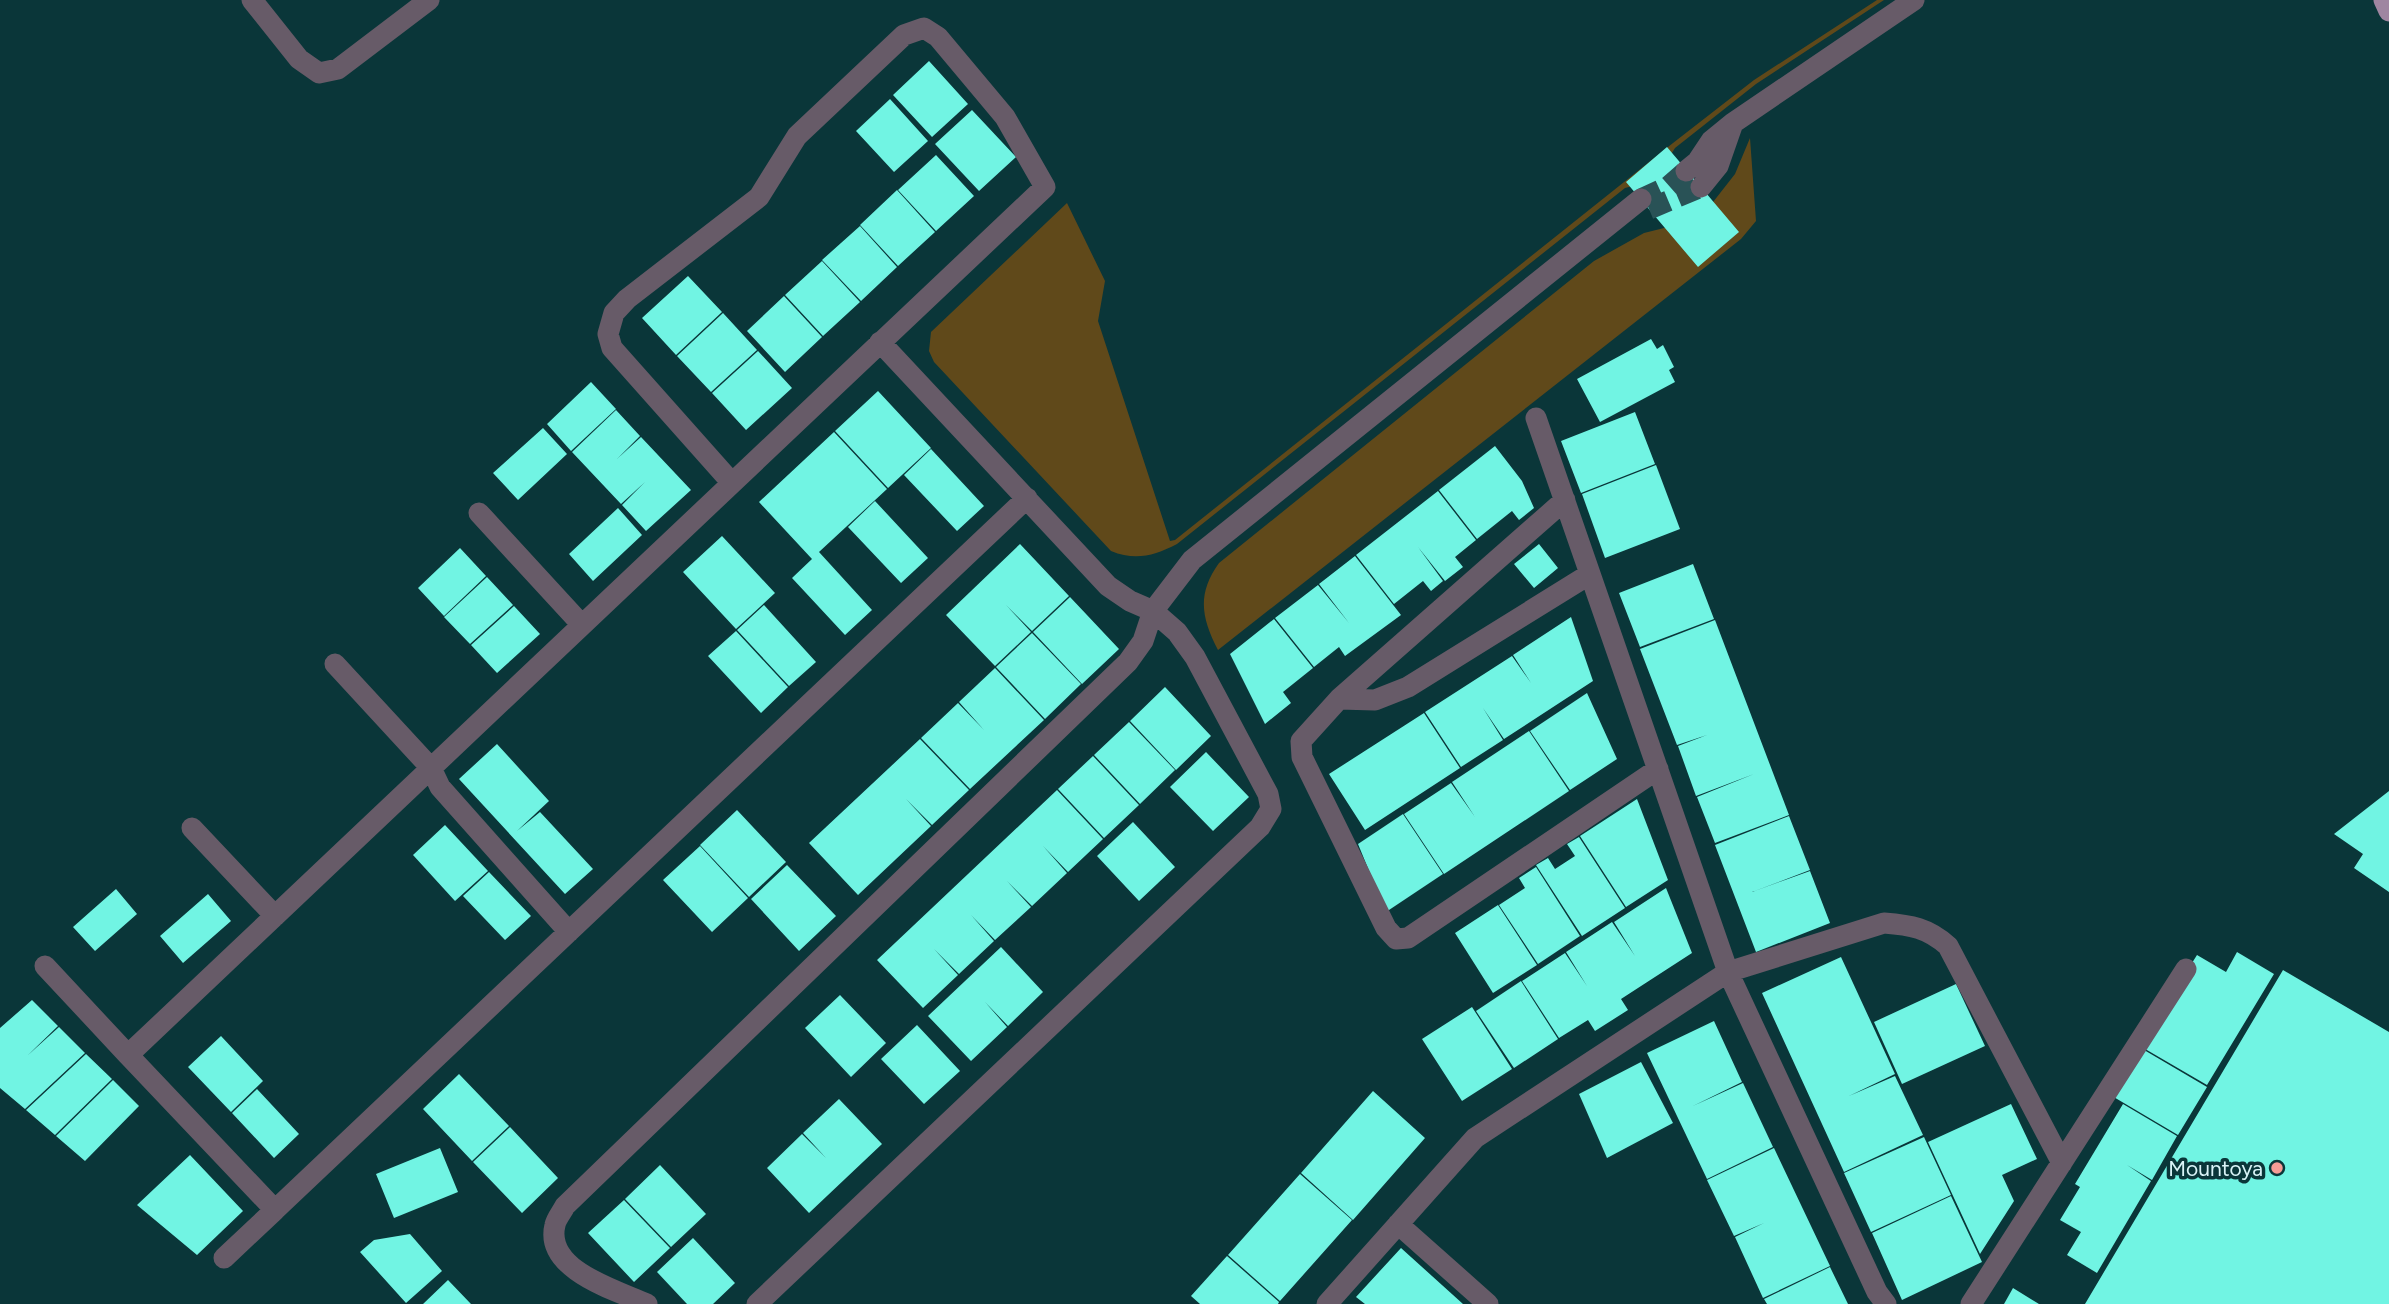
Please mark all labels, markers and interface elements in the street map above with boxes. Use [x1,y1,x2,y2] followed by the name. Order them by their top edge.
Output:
[2168,1156,2263,1181] place label: Mountoya
[2269,1160,2285,1176] marker: Mountoya

